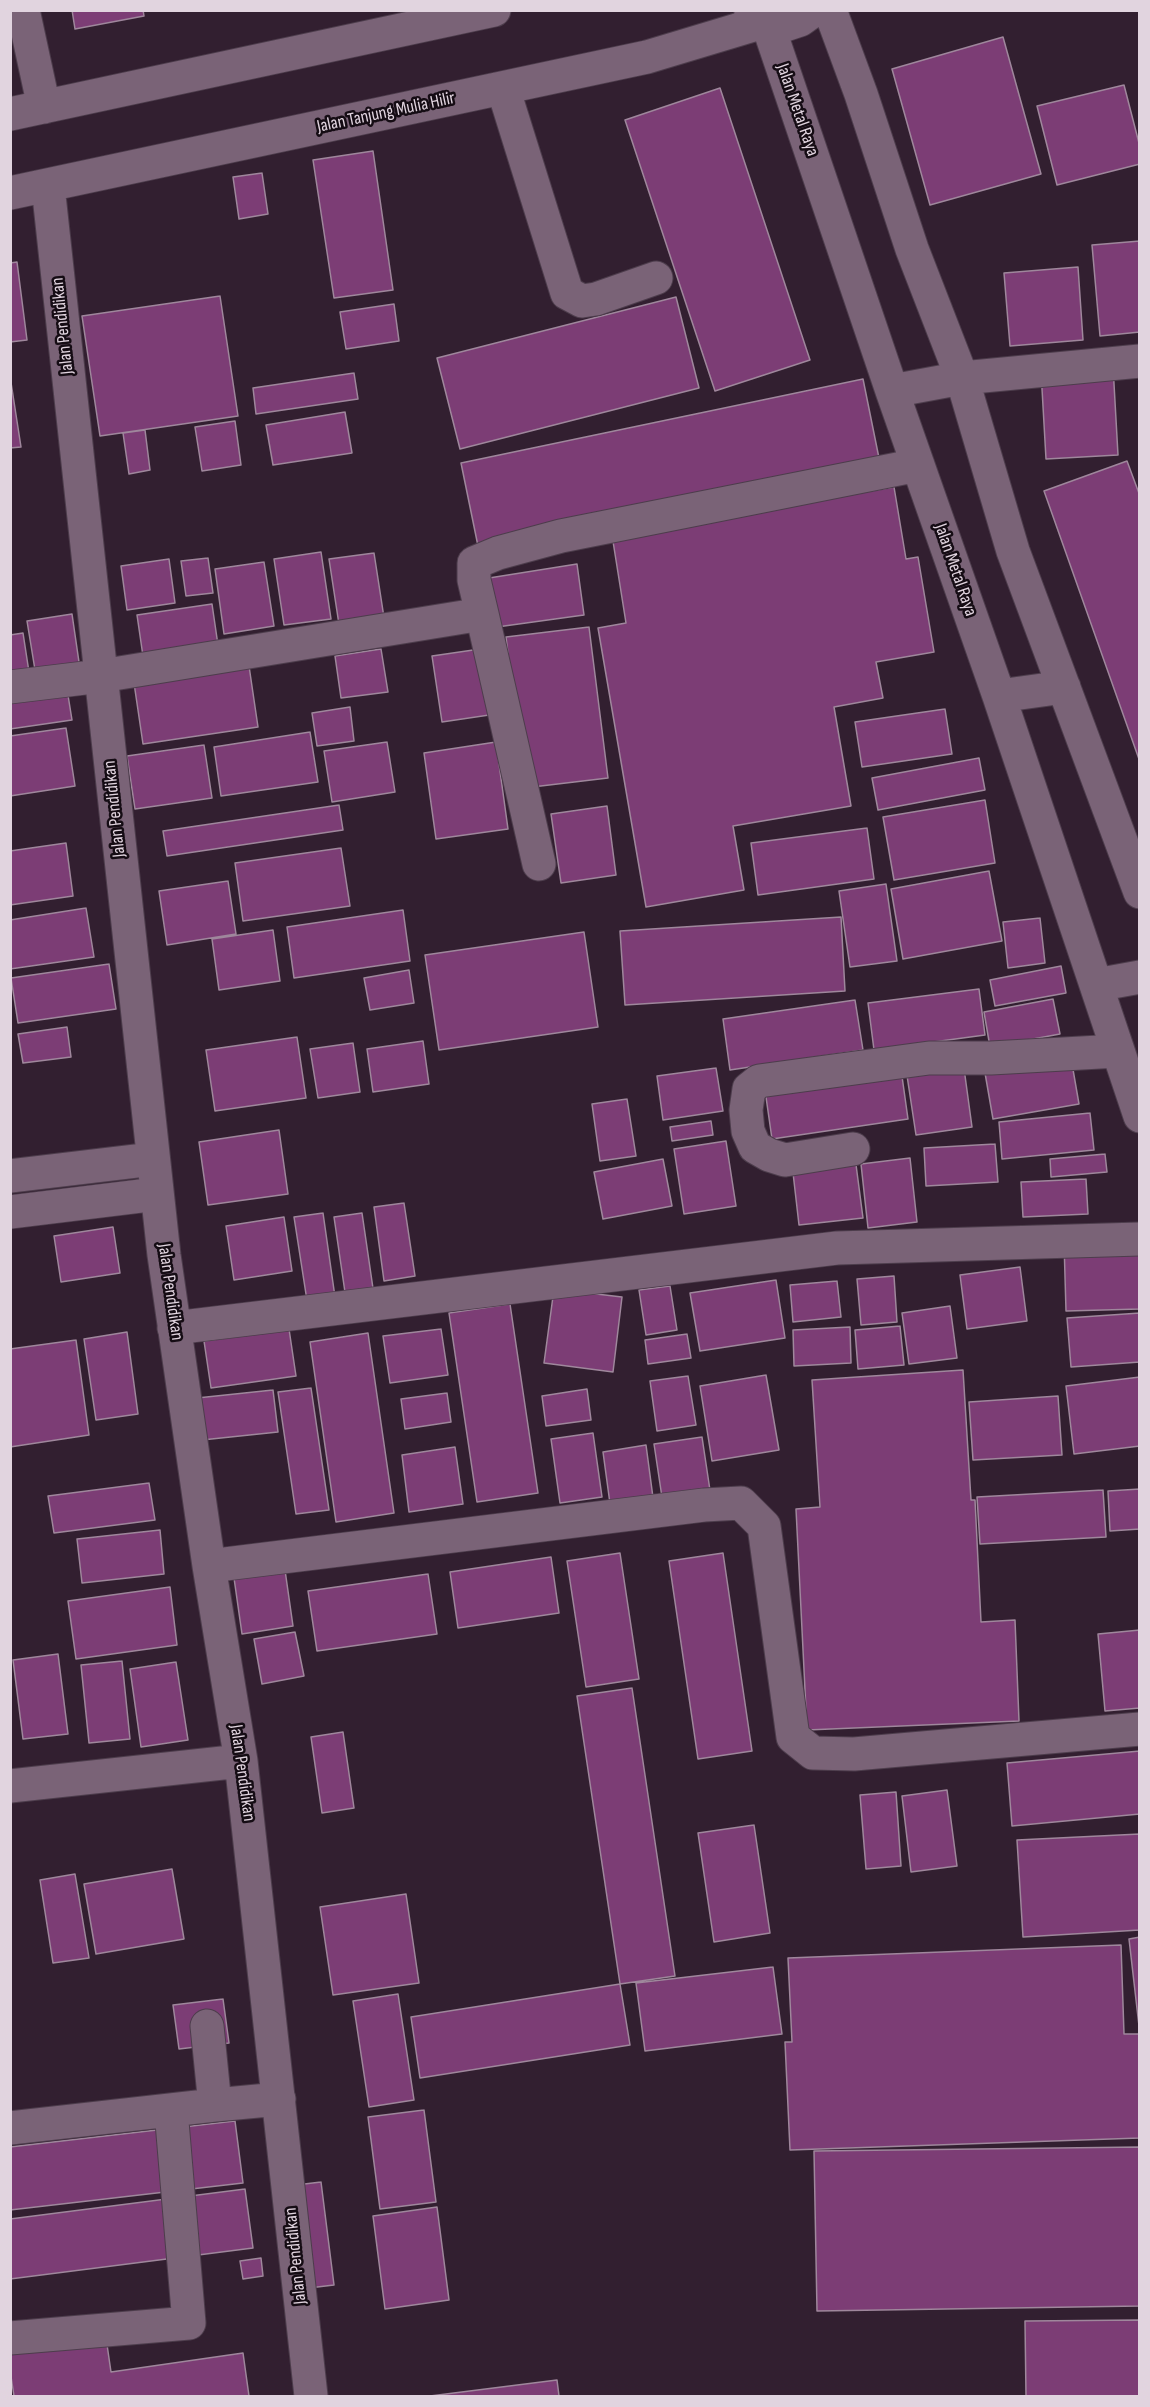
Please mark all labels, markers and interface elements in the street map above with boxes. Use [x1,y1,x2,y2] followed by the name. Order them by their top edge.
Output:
[771,61,823,159] street label: Jalan Metal Raya
[315,88,457,138] street label: Jalan Tanjung Mulia Hilir
[47,277,79,375] street label: Jalan Pendidikan
[929,521,981,619] street label: Jalan Metal Raya
[99,760,131,858] street label: Jalan Pendidikan
[153,1242,187,1342] street label: Jalan Pendidikan
[225,1723,259,1823] street label: Jalan Pendidikan
[280,2207,312,2305] street label: Jalan Pendidikan

